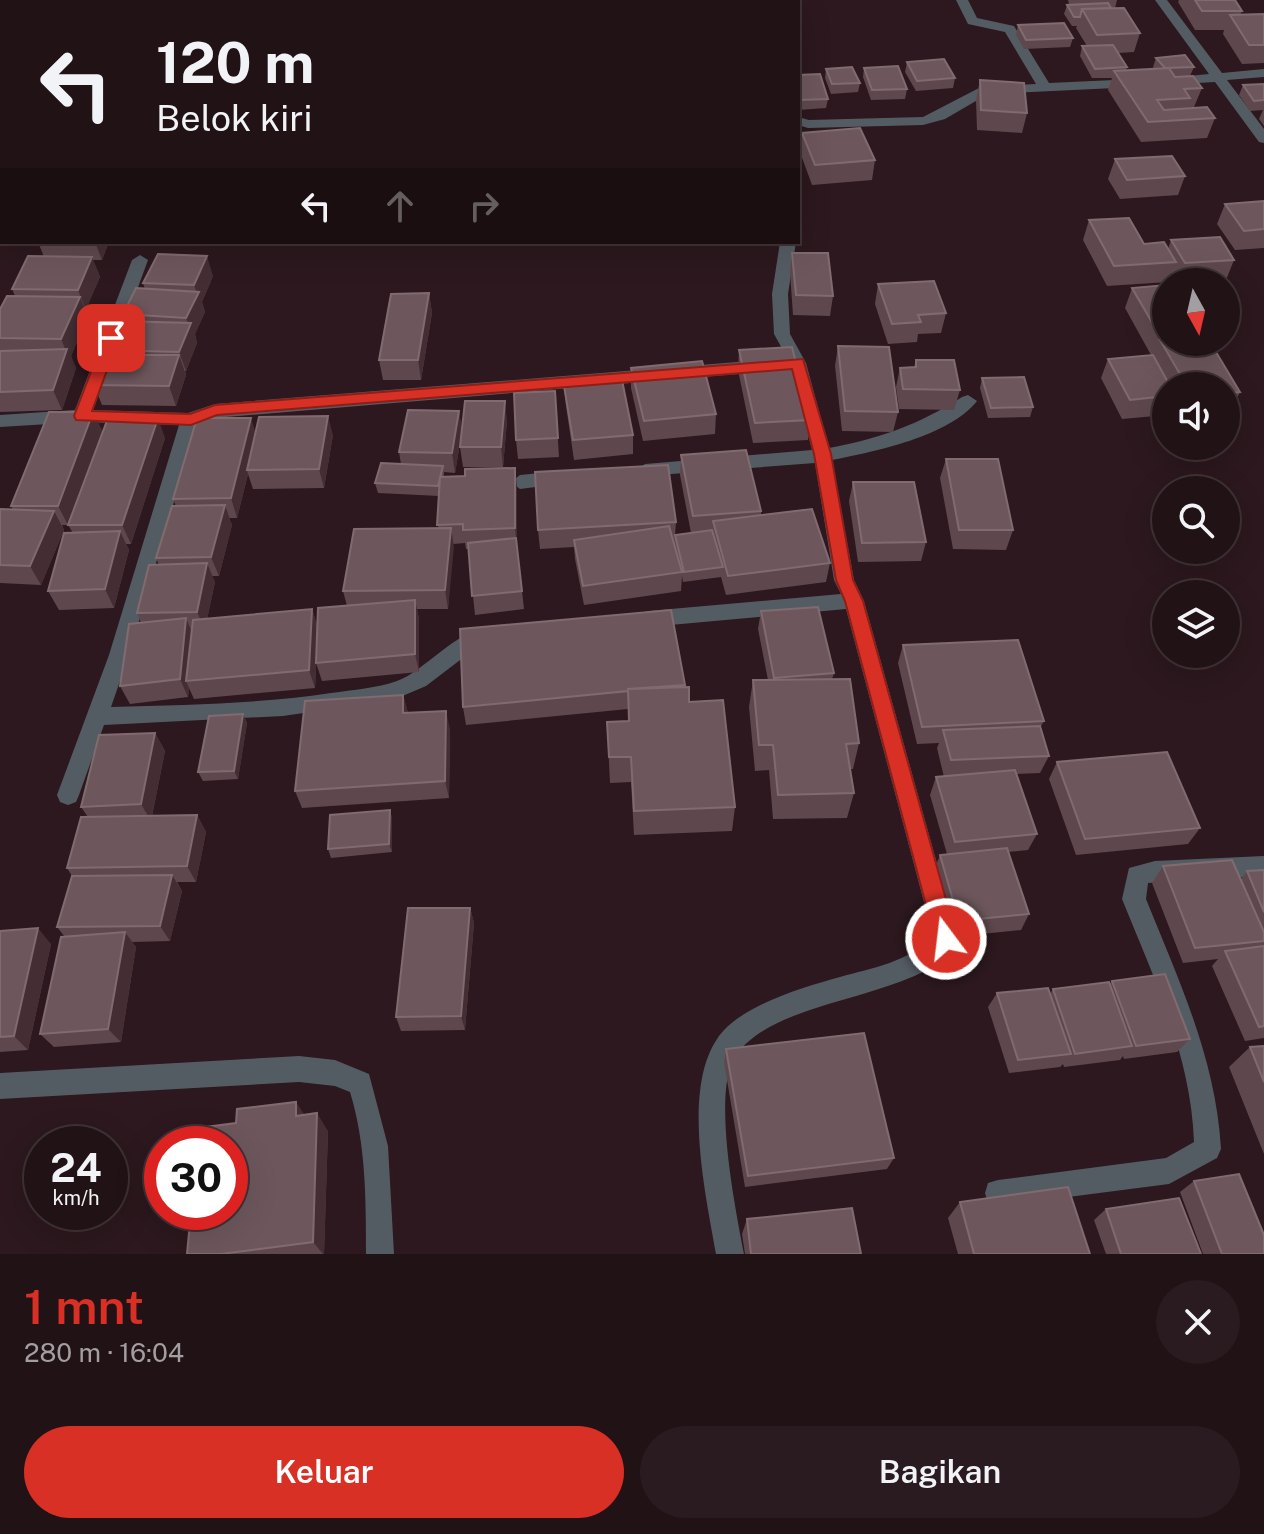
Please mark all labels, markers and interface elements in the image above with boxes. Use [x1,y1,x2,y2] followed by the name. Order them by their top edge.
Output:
[156,30,314,96] text: 120 m
[24,32,128,136] icon: left
[156,97,312,139] text: Belok kiri
[294,184,338,228] icon: left
[378,184,422,228] icon: ahead
[462,184,506,228] icon: right
[1152,268,1240,356] north arrow
[1152,268,1240,668] map controls
[77,304,145,372] pin
[89,316,133,360] icon: arrive
[1152,372,1240,460] button: sound
[1152,476,1240,564] button: search
[1152,580,1240,668] button: layers
[904,897,988,981] position arrow
[144,1126,248,1230] speed limit sign: 30
[50,1144,102,1191] text: 24
[52,1186,100,1210] text: km/h
[24,1278,144,1335] text: 1 mnt
[1156,1280,1240,1364] button: close
[24,1337,184,1368] text: 280 m · 16:04
[24,1426,624,1518] button: Keluar
[640,1426,1240,1518] button: Bagikan

